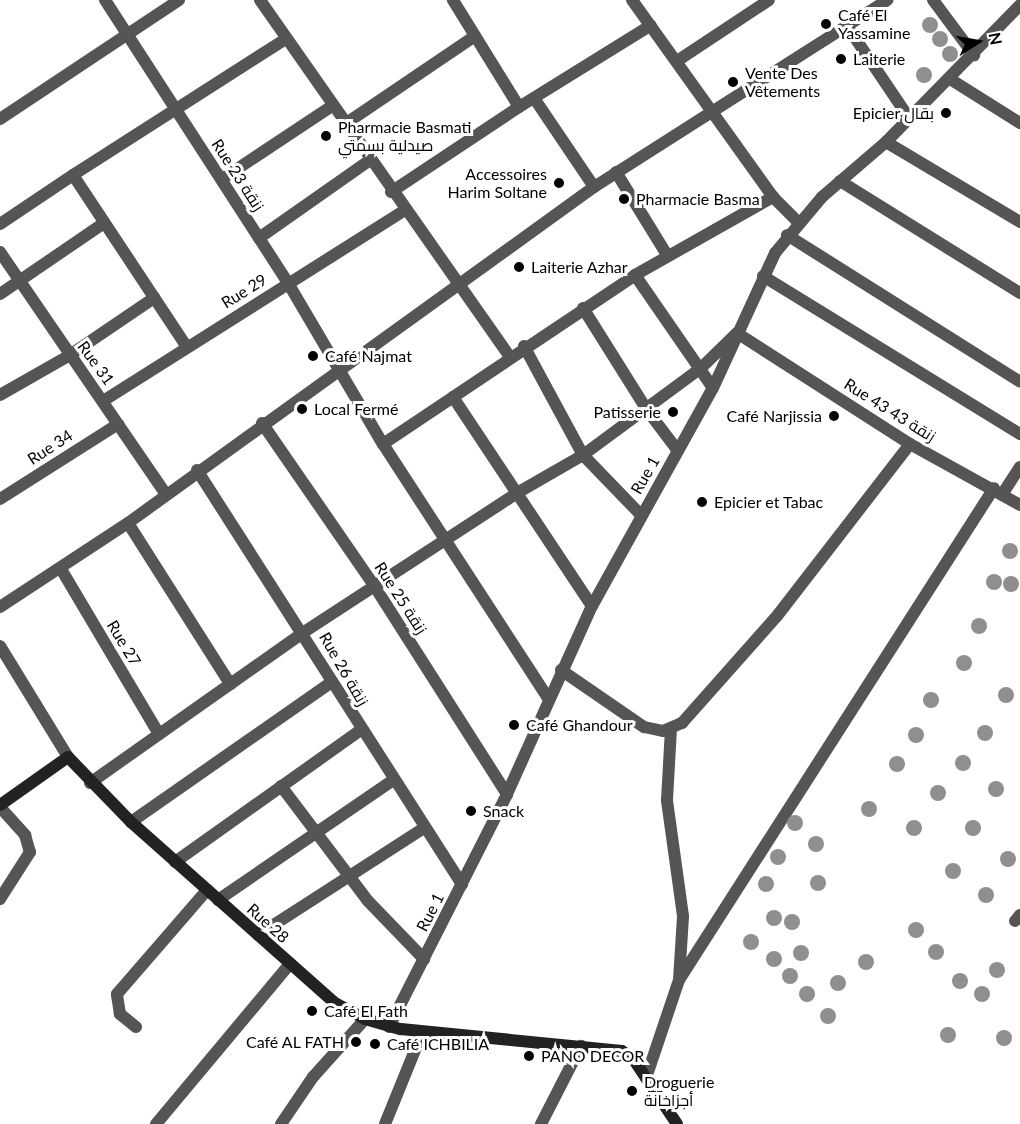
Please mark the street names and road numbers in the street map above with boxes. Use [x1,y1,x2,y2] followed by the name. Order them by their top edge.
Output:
[208,135,268,215] street label: Rue 23 زنقة
[218,270,270,312] street label: Rue 29
[74,337,118,389] street label: Rue 31
[841,374,939,446] street label: Rue 43 زنقة 43
[24,425,76,469] street label: Rue 34
[627,453,663,497] street label: Rue 1
[371,558,431,638] street label: Rue 25 زنقة
[103,617,145,669] street label: Rue 27
[315,629,373,709] street label: Rue 26 زنقة
[412,890,448,934] street label: Rue 1
[243,899,293,947] street label: Rue 28

